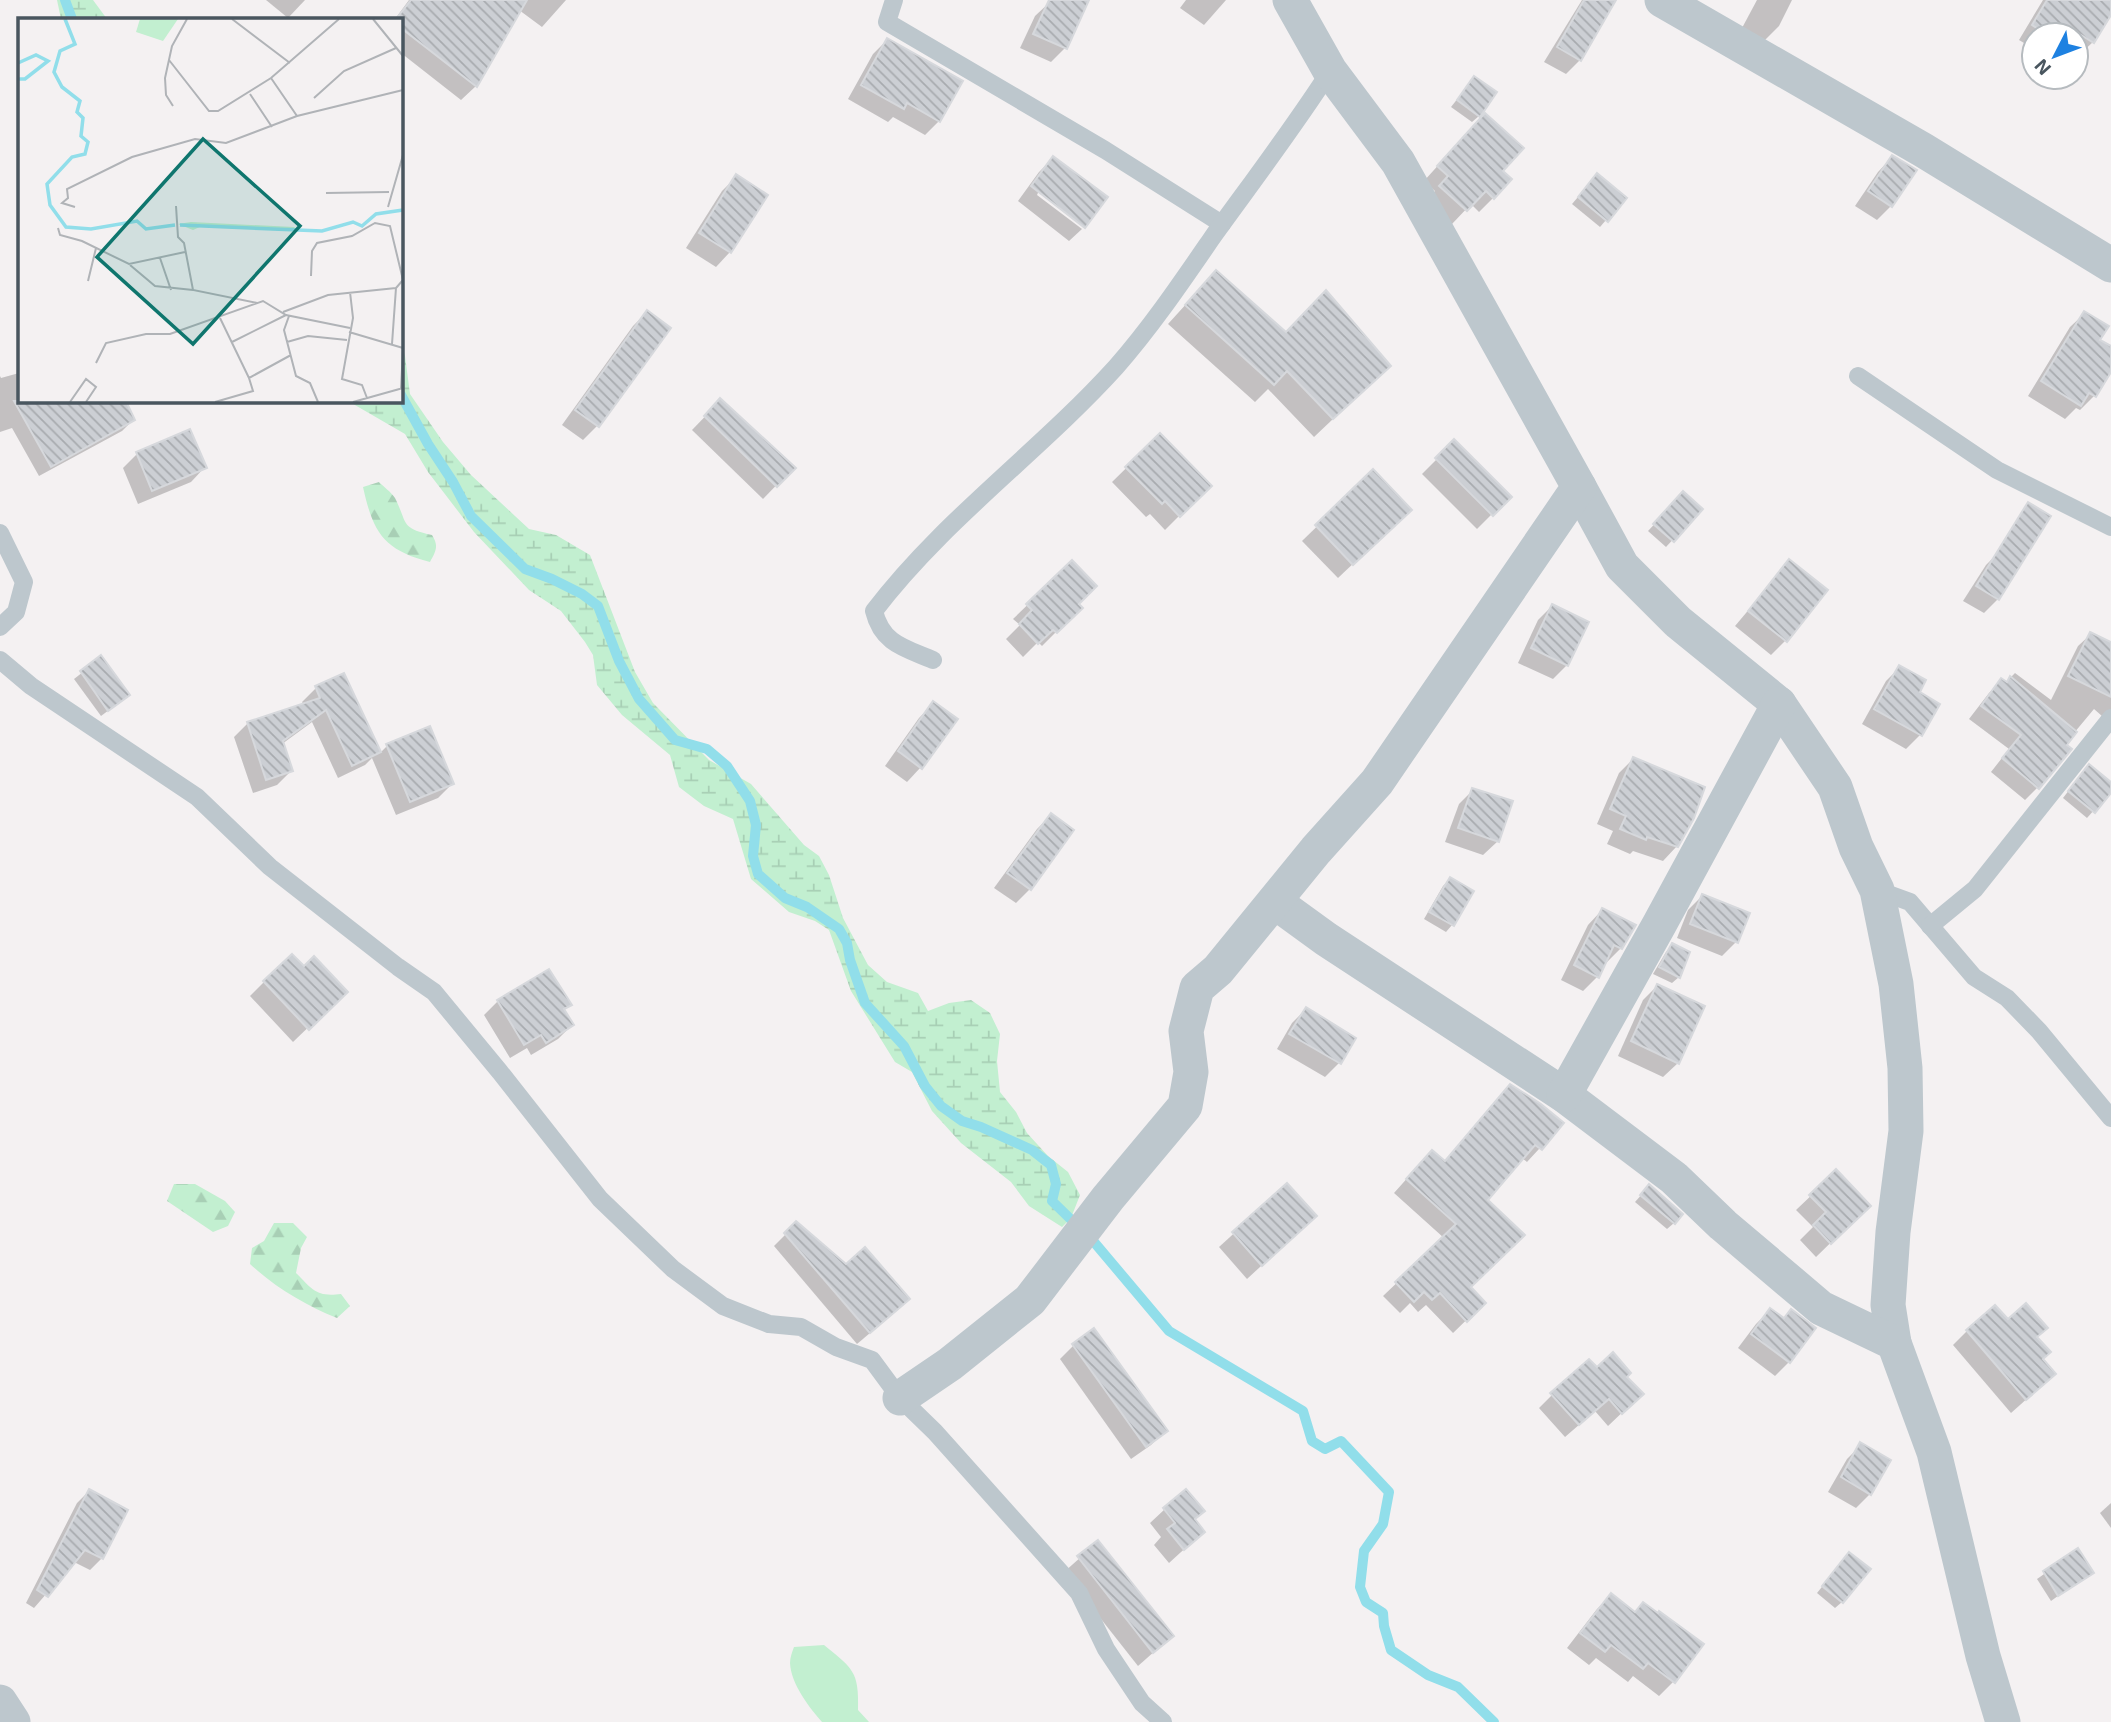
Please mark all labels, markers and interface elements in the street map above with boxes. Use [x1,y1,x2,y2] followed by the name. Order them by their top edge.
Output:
[18,18,402,402] inset map
[2020,21,2090,91] north arrow
[2029,55,2055,81] text: N

